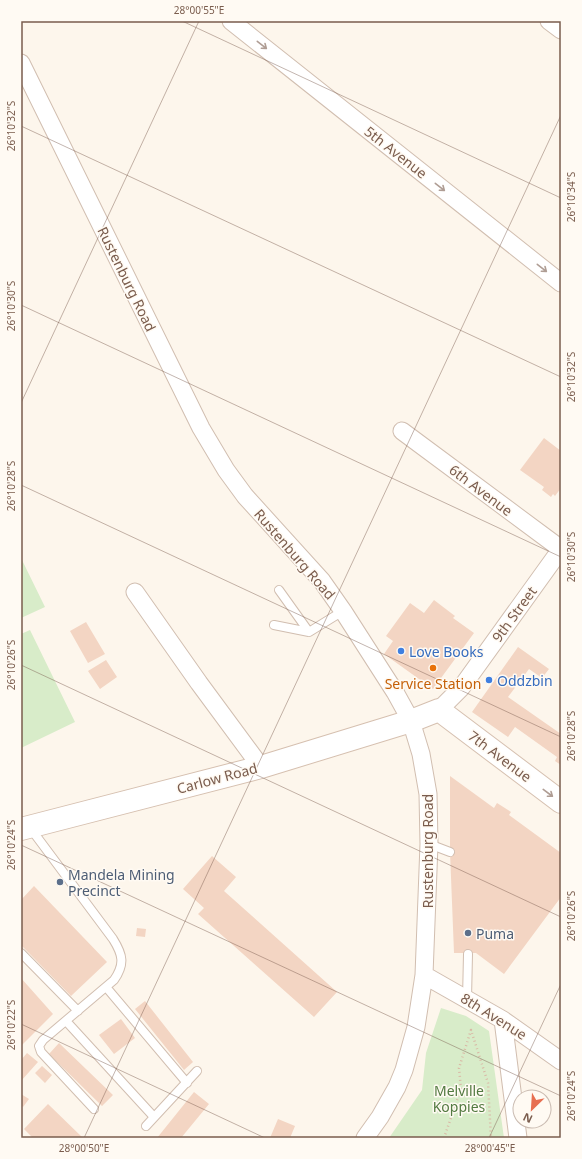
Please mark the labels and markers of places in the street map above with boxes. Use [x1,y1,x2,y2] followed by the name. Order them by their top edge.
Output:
[409,642,484,661] place label: Love Books
[396,646,406,656] marker: Love Books
[428,663,438,673] marker: Service Station
[497,671,553,690] place label: Oddzbin
[385,674,481,693] place label: Service Station
[484,675,494,685] marker: Oddzbin
[68,865,175,900] place label: Mandela Mining Precinct
[55,877,65,887] marker: Mandela Mining Precinct
[476,924,514,943] place label: Puma
[463,928,473,938] marker: Puma

